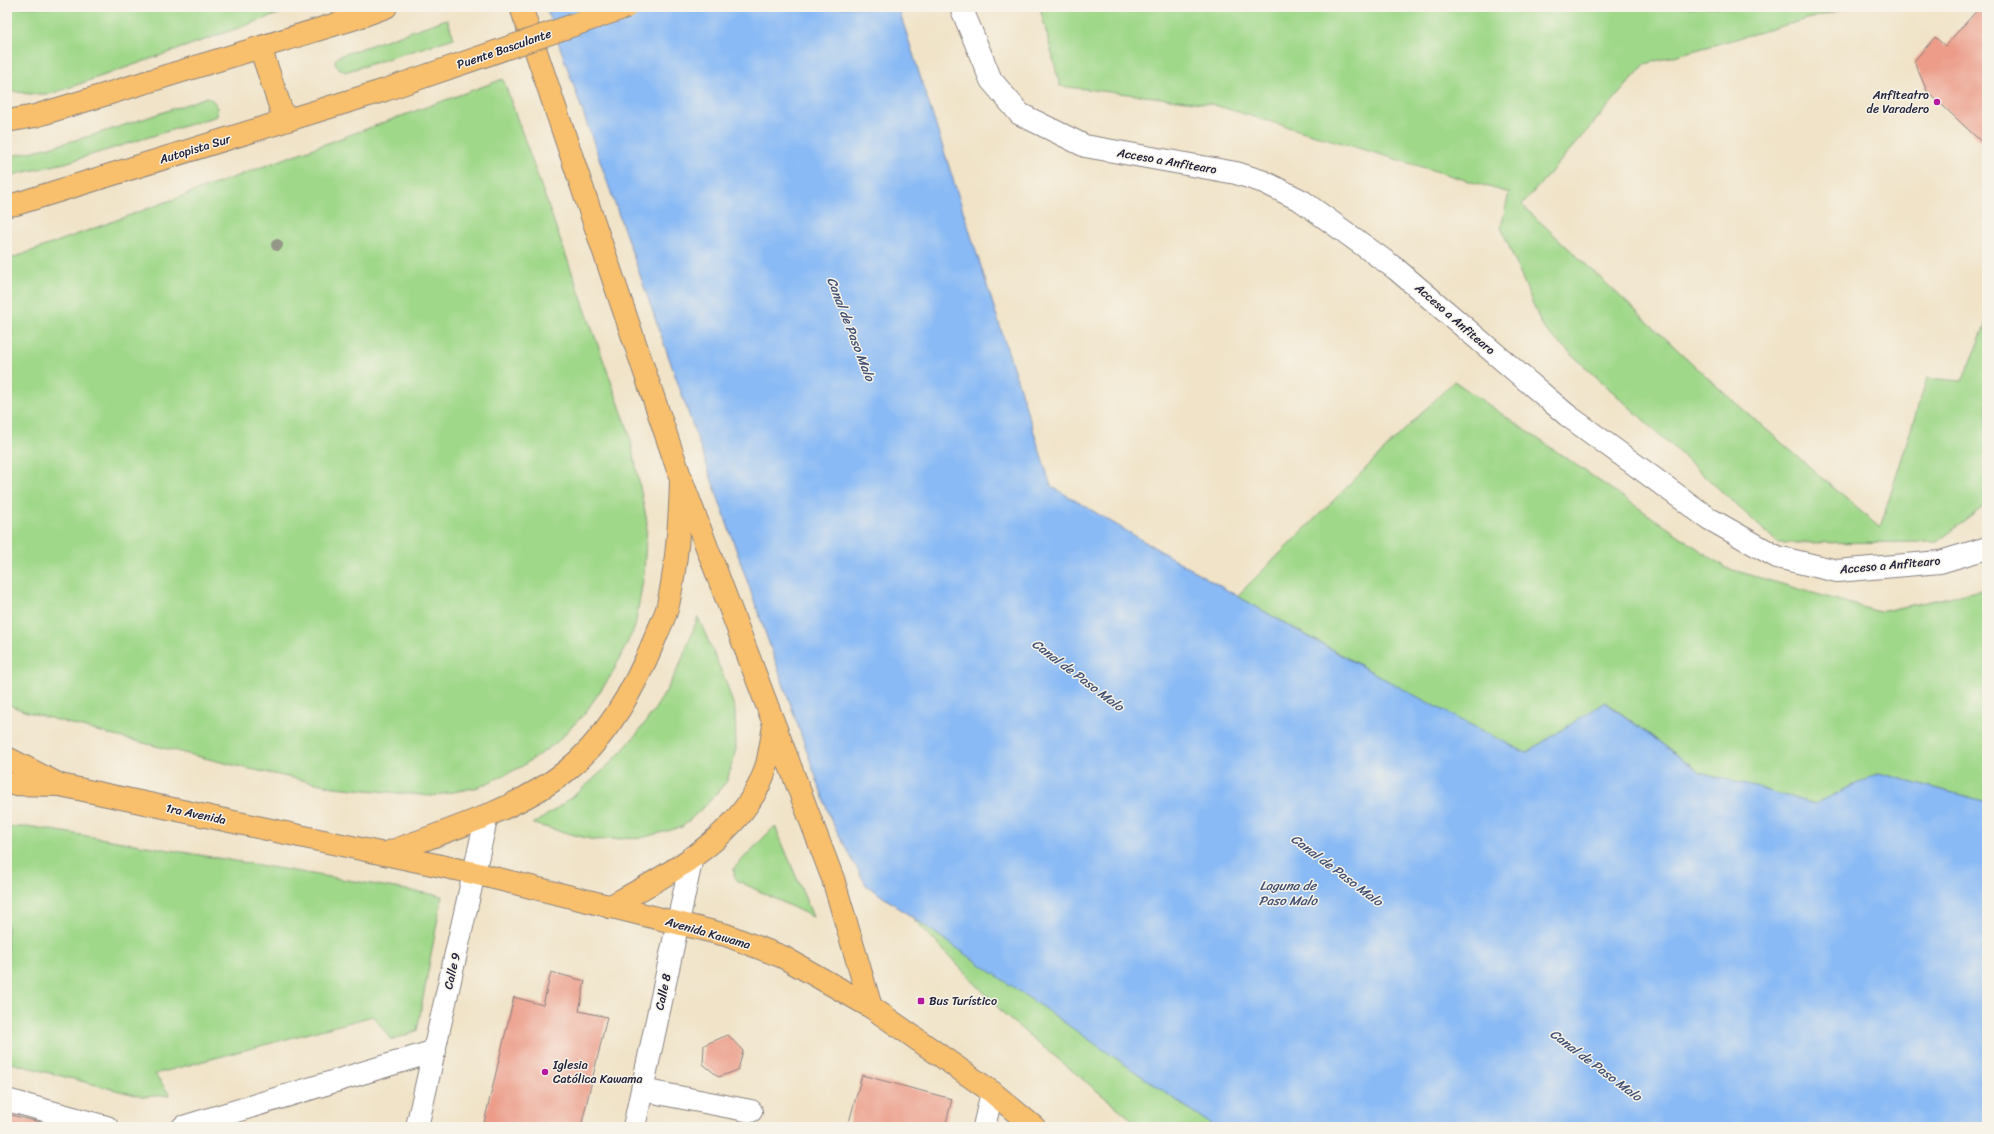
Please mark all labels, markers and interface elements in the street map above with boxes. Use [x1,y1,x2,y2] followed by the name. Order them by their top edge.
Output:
[454,23,554,75] street label: Puente Basculante
[1867,84,1929,120] place label: Anfiteatro de Varadero
[1932,97,1942,107] marker: Anfiteatro de Varadero
[156,127,234,171] street label: Autopista Sur
[1114,141,1219,181] street label: Acceso a Anfitearo
[821,273,882,386] water label: Canal de Paso Malo
[1409,277,1500,360] street label: Acceso a Anfitearo
[1838,550,1941,580] street label: Acceso a Anfitearo
[1027,633,1130,718] water label: Canal de Paso Malo
[164,797,228,831] street label: 1ra Avenida
[1286,828,1389,913] water label: Canal de Paso Malo
[1259,874,1319,912] water label: Laguna de Paso Malo
[662,910,753,956] street label: Avenida Kawama
[437,950,467,992] street label: Calle 9
[648,972,678,1012] street label: Calle 8
[929,990,997,1012] place label: Bus Turístico
[916,996,926,1006] marker: Bus Turístico
[1545,1023,1648,1108] water label: Canal de Paso Malo
[552,1054,643,1090] place label: Iglesia Católica Kawama
[540,1067,550,1077] marker: Iglesia Católica Kawama

